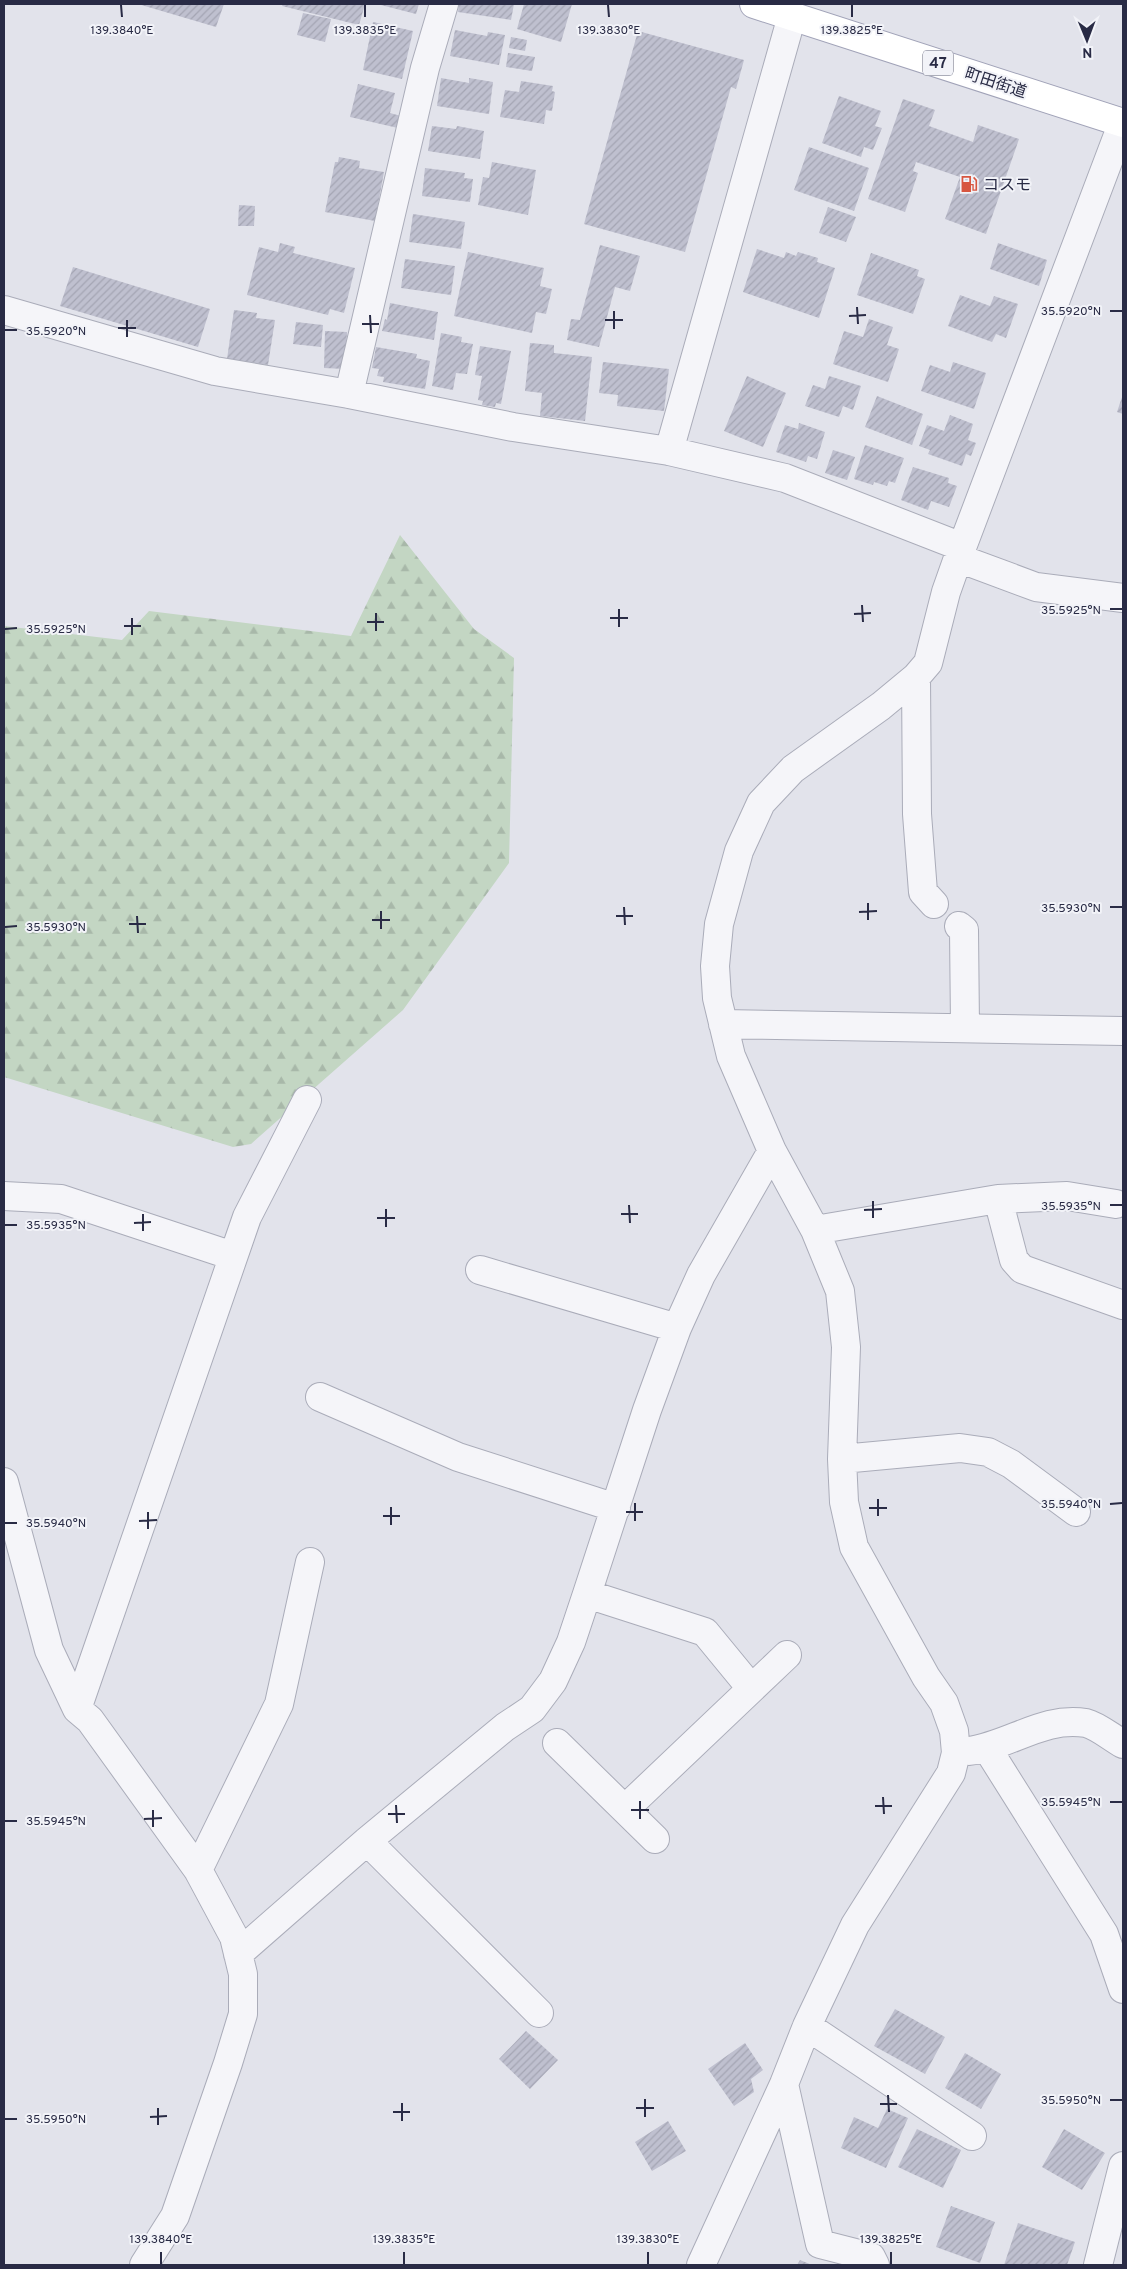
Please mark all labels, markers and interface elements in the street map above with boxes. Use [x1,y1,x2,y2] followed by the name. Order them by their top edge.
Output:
[1062,15,1112,65] north arrow
[90,23,154,39] text: 139.3840°E
[334,23,396,39] text: 139.3835°E
[578,23,640,39] text: 139.3830°E
[821,23,883,39] text: 139.3825°E
[1082,43,1092,60] text: N
[923,50,953,76] road number: 47
[962,65,1029,103] street label: 町田街道
[959,174,979,194] fuel station icon: コスモ
[983,176,1031,196] place label: コスモ
[1041,304,1101,320] text: 35.5920°N
[26,324,86,340] text: 35.5920°N
[1041,603,1101,619] text: 35.5925°N
[26,622,86,638] text: 35.5925°N
[1041,901,1101,917] text: 35.5930°N
[26,920,86,936] text: 35.5930°N
[1041,1199,1101,1215] text: 35.5935°N
[26,1218,86,1234] text: 35.5935°N
[1041,1497,1101,1513] text: 35.5940°N
[26,1516,86,1532] text: 35.5940°N
[1041,1795,1101,1811] text: 35.5945°N
[26,1814,86,1830] text: 35.5945°N
[1041,2093,1101,2109] text: 35.5950°N
[26,2112,86,2128] text: 35.5950°N
[129,2232,193,2248] text: 139.3840°E
[373,2232,435,2248] text: 139.3835°E
[617,2232,679,2248] text: 139.3830°E
[860,2232,922,2248] text: 139.3825°E

